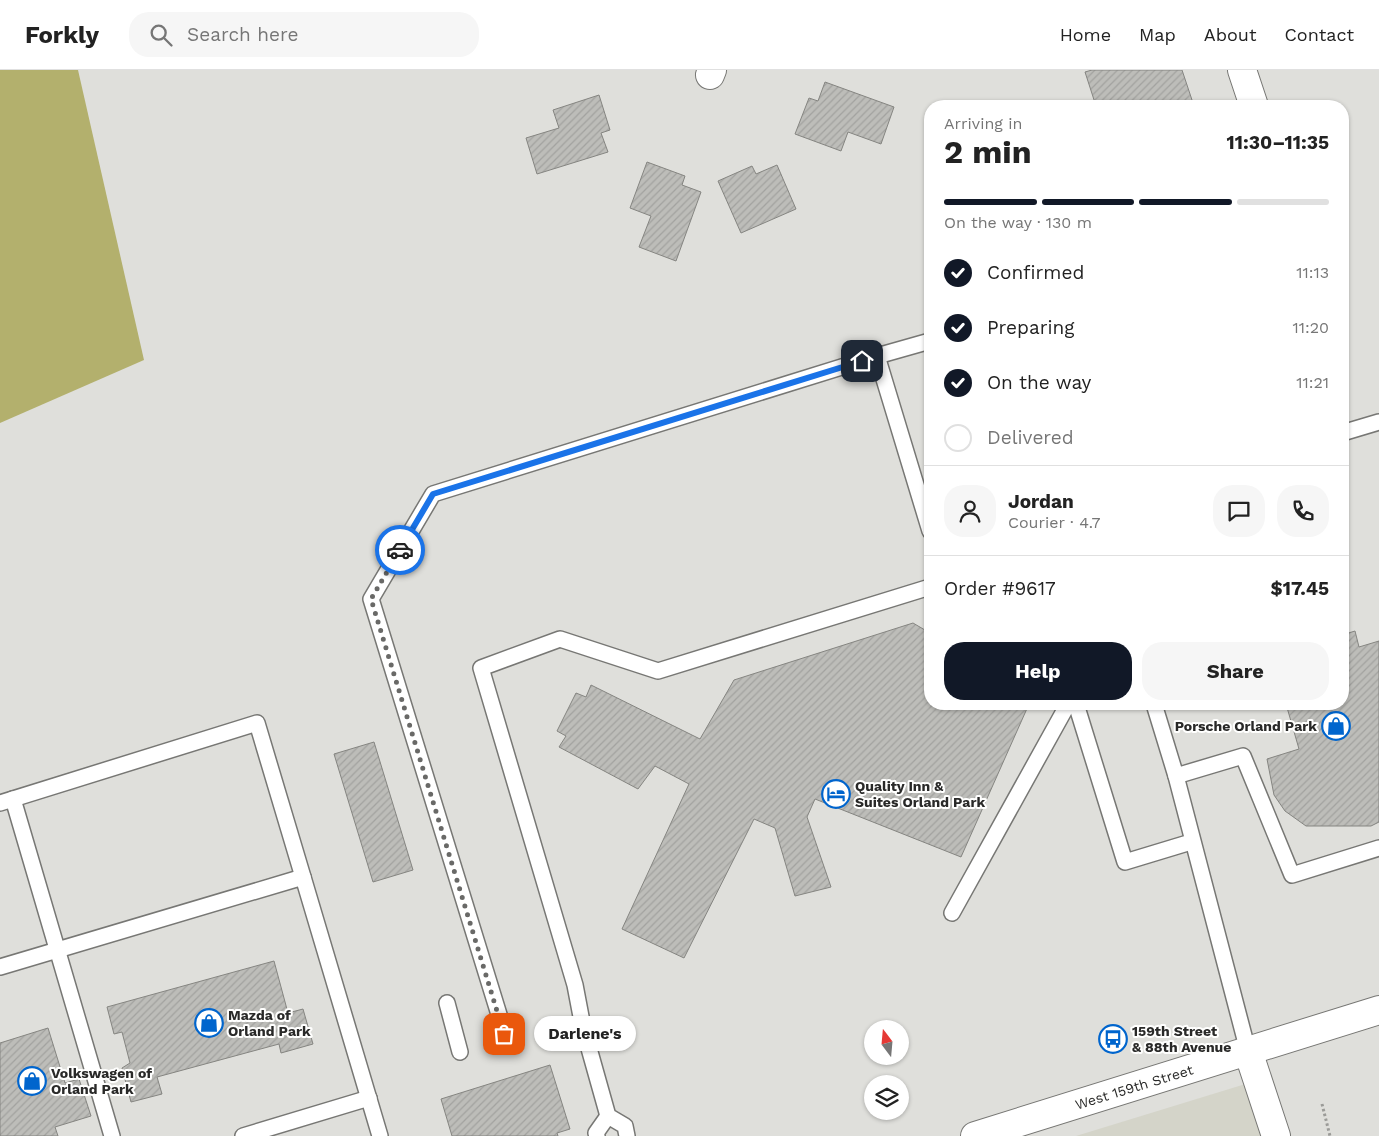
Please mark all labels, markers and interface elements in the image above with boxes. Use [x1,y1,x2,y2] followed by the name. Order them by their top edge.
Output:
[129,12,479,57] search box
[25,21,99,49] text: Forkly
[147,21,175,49] icon: search
[187,23,298,46] text: Search here
[1060,24,1111,45] text: Home
[1139,24,1176,45] text: Map
[1204,24,1256,45] text: About
[1284,24,1354,45] text: Contact
[944,114,1022,133] text: Arriving in
[1227,131,1329,154] text: 11:30–11:35
[944,133,1032,171] text: 2 min
[944,213,1092,232] text: On the way · 130 m
[944,259,972,287] icon: check
[987,261,1084,284] text: Confirmed
[1296,263,1329,282] text: 11:13
[944,314,972,342] icon: check
[987,316,1074,339] text: Preparing
[1293,318,1329,337] text: 11:20
[841,340,883,382] pin
[848,347,876,375] icon: home
[944,369,972,397] icon: check
[987,371,1091,394] text: On the way
[1296,373,1329,392] text: 11:21
[987,426,1074,449] text: Delivered
[944,485,996,537] button: person
[1213,485,1265,537] button: chat
[1277,485,1329,537] button: phone
[1008,490,1074,513] text: Jordan
[1008,513,1101,532] text: Courier · 4.7
[375,525,425,575] courier
[386,536,414,564] icon: car
[944,577,1056,600] text: Order #9617
[1271,577,1329,600] text: $17.45
[944,642,1132,700] button: Help
[1142,642,1329,700] button: Share
[1321,711,1351,741] shop icon: Porsche Orland Park
[1175,718,1317,734] place label: Porsche Orland Park
[855,778,985,810] place label: Quality Inn & Suites Orland Park
[821,779,851,809] hotel icon: Quality Inn & Suites Orland Park
[228,1007,311,1039] place label: Mazda of Orland Park
[194,1008,224,1038] shop icon: Mazda of Orland Park
[483,1013,525,1055] pin
[534,1016,636,1052] callout: Darlene's
[490,1020,518,1048] icon: bag
[864,1020,909,1065] north arrow
[864,1020,909,1120] map controls
[1132,1023,1231,1055] place label: 159th Street & 88th Avenue
[548,1024,622,1043] text: Darlene's
[1098,1024,1128,1054] bus stop icon: 159th Street & 88th Avenue
[1073,1061,1195,1113] street label: West 159th Street
[51,1065,152,1097] place label: Volkswagen of Orland Park
[17,1066,47,1096] shop icon: Volkswagen of Orland Park
[864,1075,909,1120] button: layers

